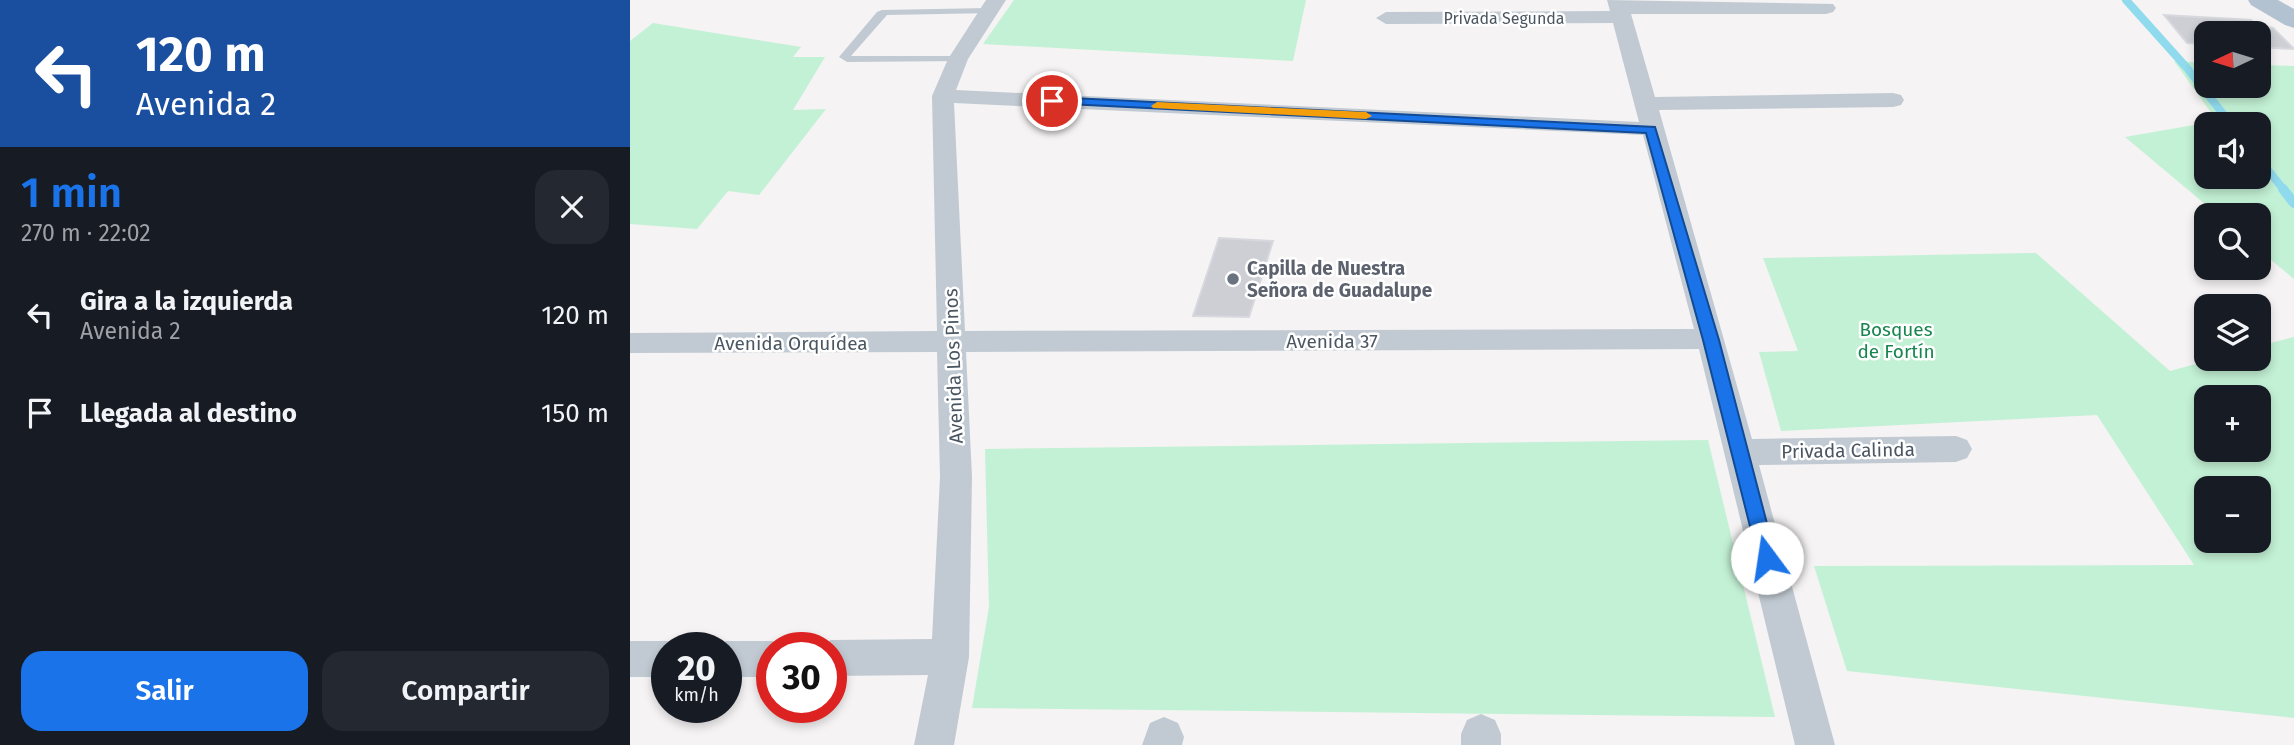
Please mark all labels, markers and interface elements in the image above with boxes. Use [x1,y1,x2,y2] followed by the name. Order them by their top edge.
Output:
[1443,9,1565,28] street label: Privada Segunda
[2194,21,2272,98] north arrow
[2194,21,2271,553] map controls
[136,25,266,84] text: 120 m
[21,28,112,119] icon: left
[1022,71,1082,131] pin
[1033,82,1071,120] icon: arrive
[136,85,276,123] text: Avenida 2
[2194,112,2271,189] button: sound
[21,168,122,218] text: 1 min
[535,170,609,244] button: close
[2194,203,2271,280] button: search
[21,219,151,247] text: 270 m · 22:02
[1247,257,1432,302] place label: Capilla de Nuestra Señora de Guadalupe
[1225,271,1241,287] marker: Capilla de Nuestra Señora de Guadalupe
[80,286,293,317] text: Gira a la izquierda
[939,288,968,444] street label: Avenida Los Pinos
[2194,294,2271,371] button: layers
[21,296,59,334] icon: left
[541,300,609,331] text: 120 m
[80,317,181,345] text: Avenida 2
[1857,318,1935,363] park label: Bosques de Fortín
[1286,330,1378,353] street label: Avenida 37
[714,332,868,355] street label: Avenida Orquídea
[2194,385,2271,462] button: +
[21,394,59,432] icon: arrive
[80,398,297,429] text: Llegada al destino
[541,398,609,429] text: 150 m
[1781,438,1915,463] street label: Privada Calinda
[2194,476,2271,553] button: −
[1730,521,1804,595] position arrow
[756,632,847,723] speed limit sign: 30
[677,647,716,689] text: 20
[21,651,308,731] button: Salir
[322,651,609,731] button: Compartir
[674,684,719,706] text: km/h

